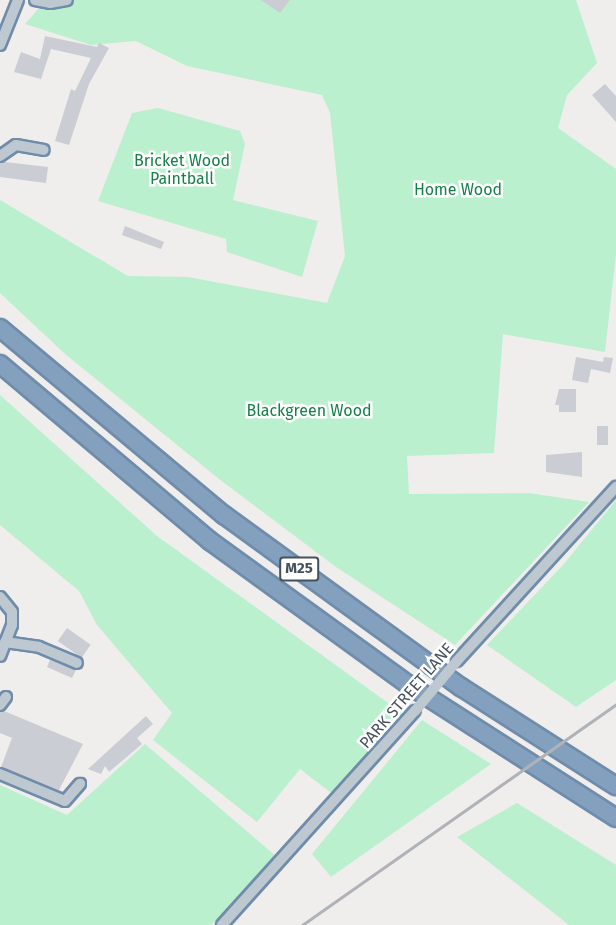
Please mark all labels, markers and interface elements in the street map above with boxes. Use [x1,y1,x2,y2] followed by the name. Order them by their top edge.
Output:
[134,151,230,189] park label: Bricket Wood Paintball
[414,180,502,200] park label: Home Wood
[246,401,372,421] park label: Blackgreen Wood
[278,557,320,581] road number: M25
[356,639,458,753] street label: PARK STREET LANE

